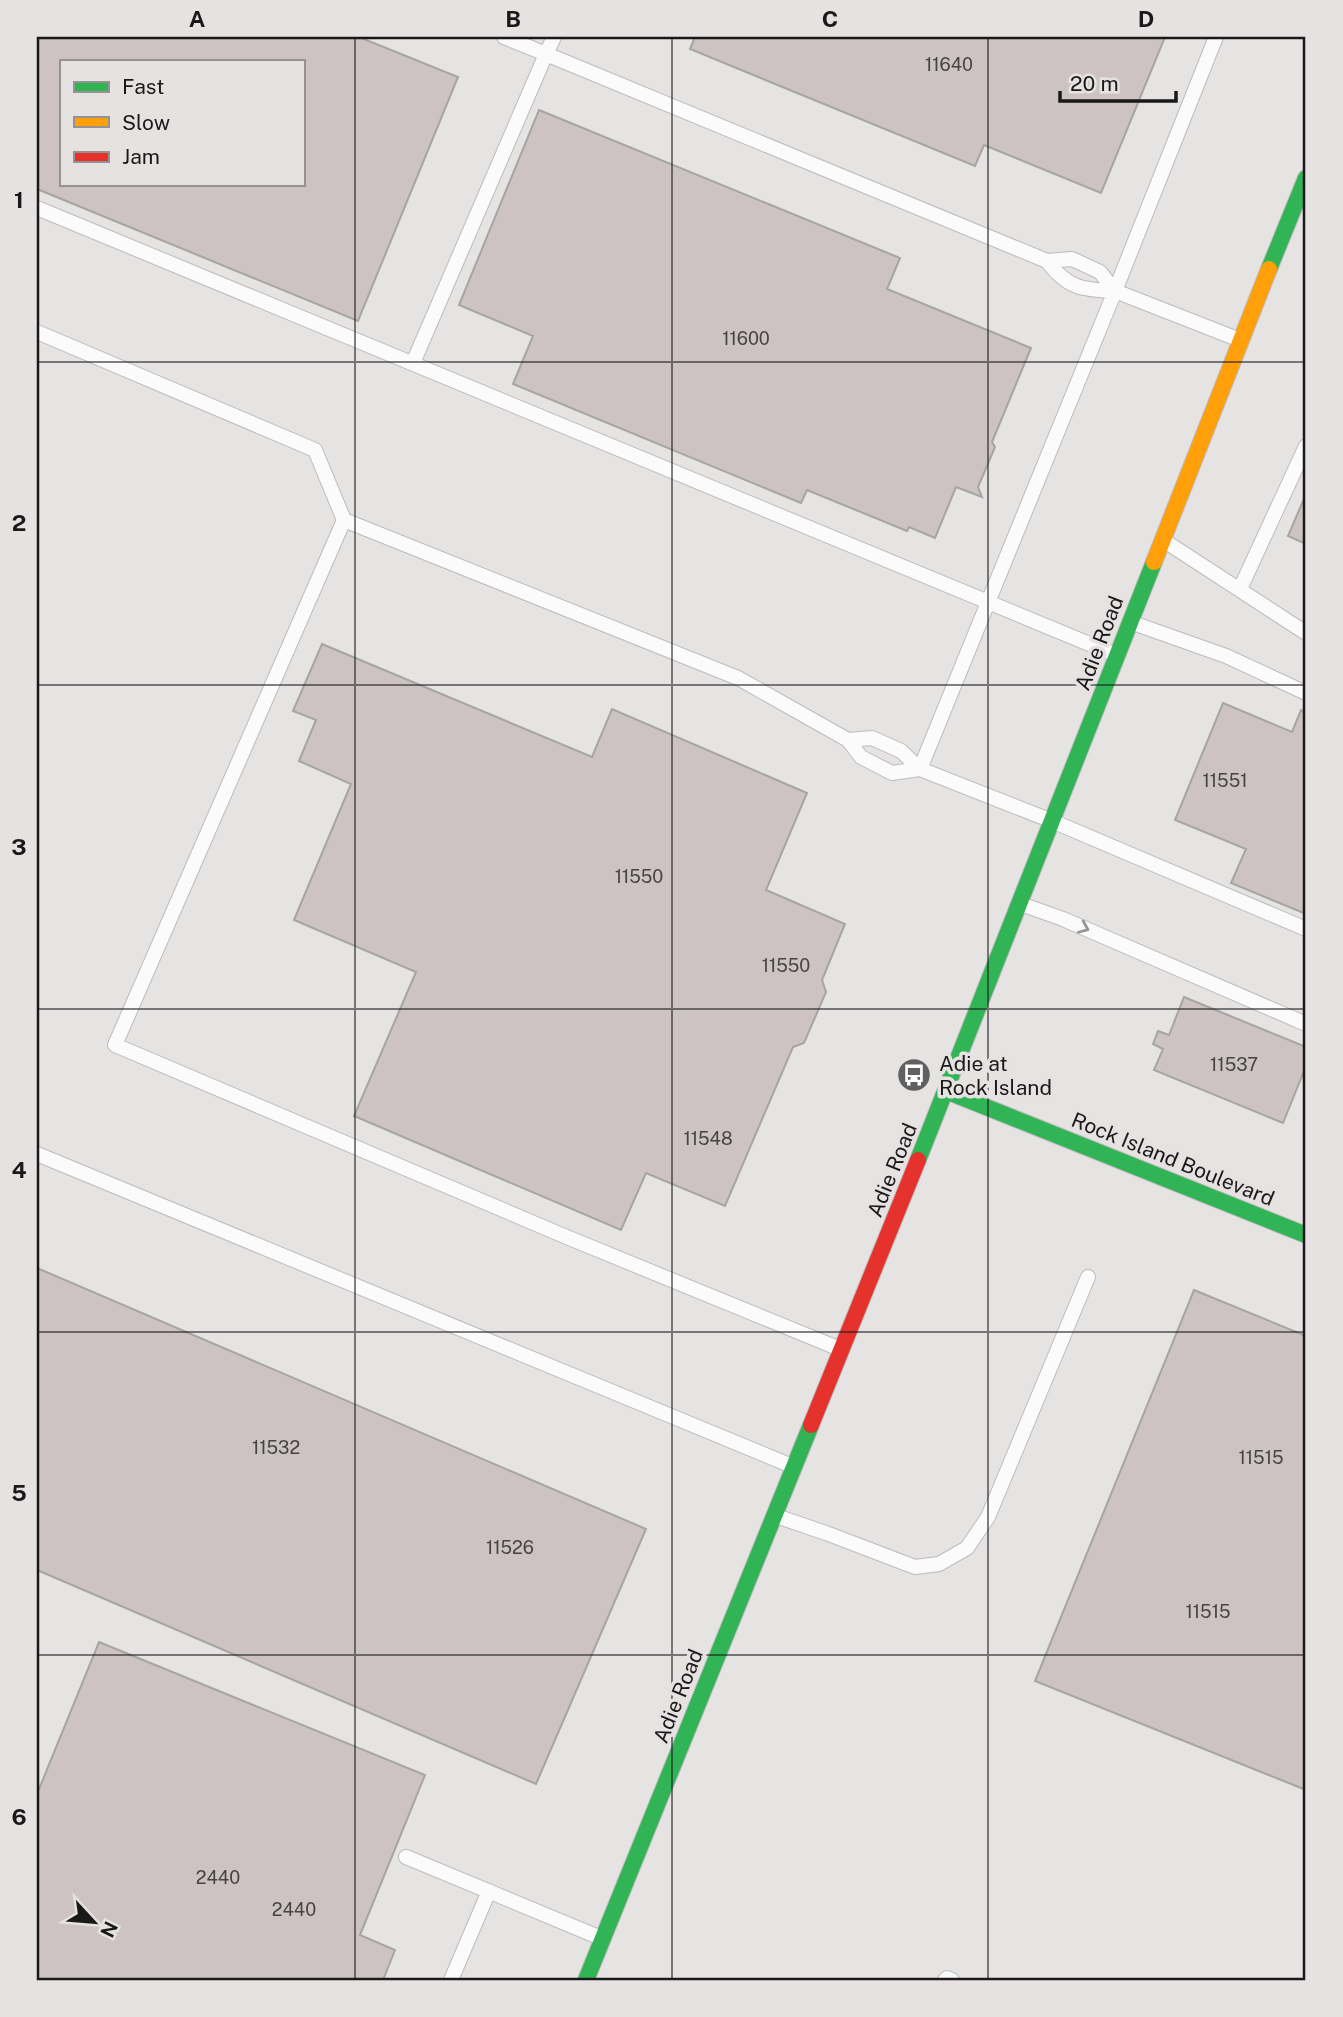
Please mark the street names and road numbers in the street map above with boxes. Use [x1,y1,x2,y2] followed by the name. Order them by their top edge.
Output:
[1070,592,1128,694] street label: Adie Road
[1068,1107,1278,1211] street label: Rock Island Boulevard
[862,1119,922,1221] street label: Adie Road
[648,1645,708,1747] street label: Adie Road

